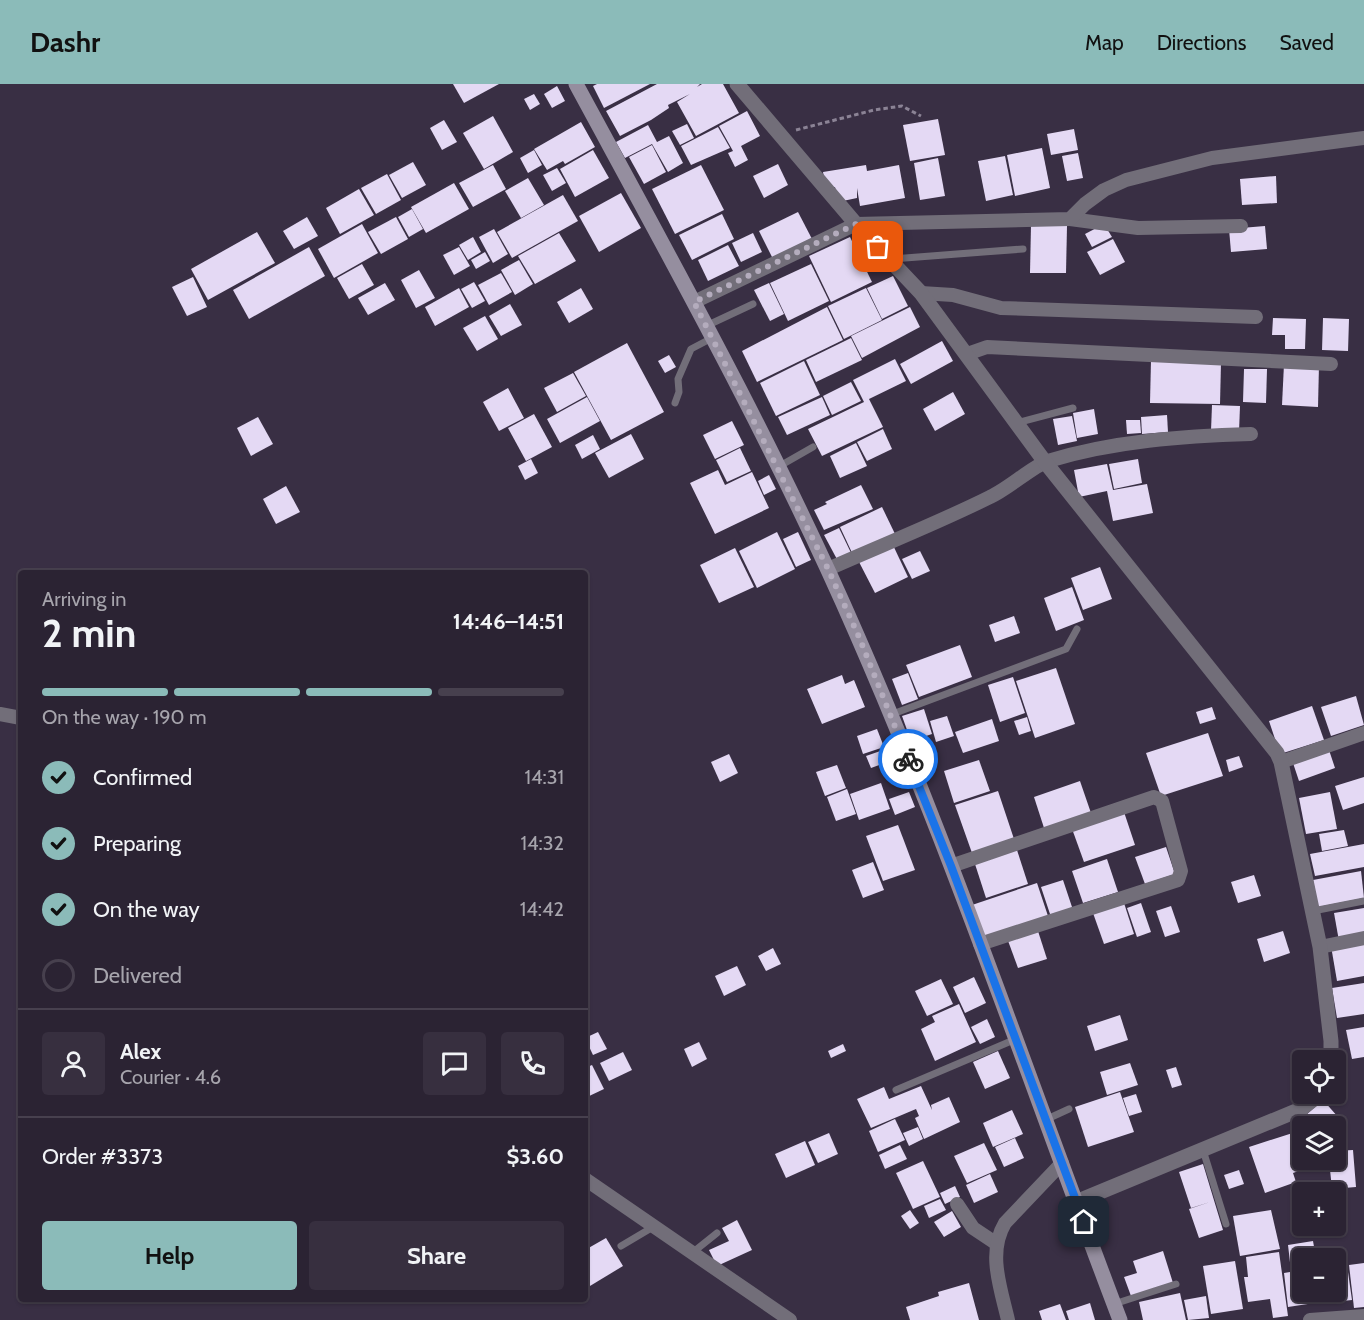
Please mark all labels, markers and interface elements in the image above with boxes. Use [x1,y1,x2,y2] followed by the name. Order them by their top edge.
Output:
[30,25,100,59] text: Dashr
[1085,30,1124,55] text: Map
[1157,30,1246,55] text: Directions
[1279,30,1334,55] text: Saved
[852,221,903,272] pin
[861,230,894,263] icon: bag
[42,587,126,611] text: Arriving in
[453,608,564,635] text: 14:46–14:51
[42,609,136,657] text: 2 min
[42,705,207,729] text: On the way · 190 m
[878,729,938,789] courier
[892,743,925,776] icon: bike
[42,761,75,794] icon: check
[93,764,192,791] text: Confirmed
[524,765,564,789] text: 14:31
[42,827,75,860] icon: check
[93,830,181,857] text: Preparing
[520,831,564,855] text: 14:32
[42,893,75,926] icon: check
[93,896,200,923] text: On the way
[520,897,564,921] text: 14:42
[93,962,182,989] text: Delivered
[42,1032,105,1095] button: person
[423,1032,486,1095] button: chat
[501,1032,564,1095] button: phone
[120,1038,161,1065] text: Alex
[1292,1050,1346,1302] map controls
[1292,1050,1346,1104] button: locate
[120,1065,221,1089] text: Courier · 4.6
[1292,1116,1346,1170] button: layers
[42,1143,163,1170] text: Order #3373
[507,1143,564,1170] text: $3.60
[1292,1182,1346,1236] button: +
[1058,1196,1109,1247] pin
[1067,1205,1100,1238] icon: home
[42,1221,297,1290] button: Help
[309,1221,564,1290] button: Share
[1292,1248,1346,1302] button: −

